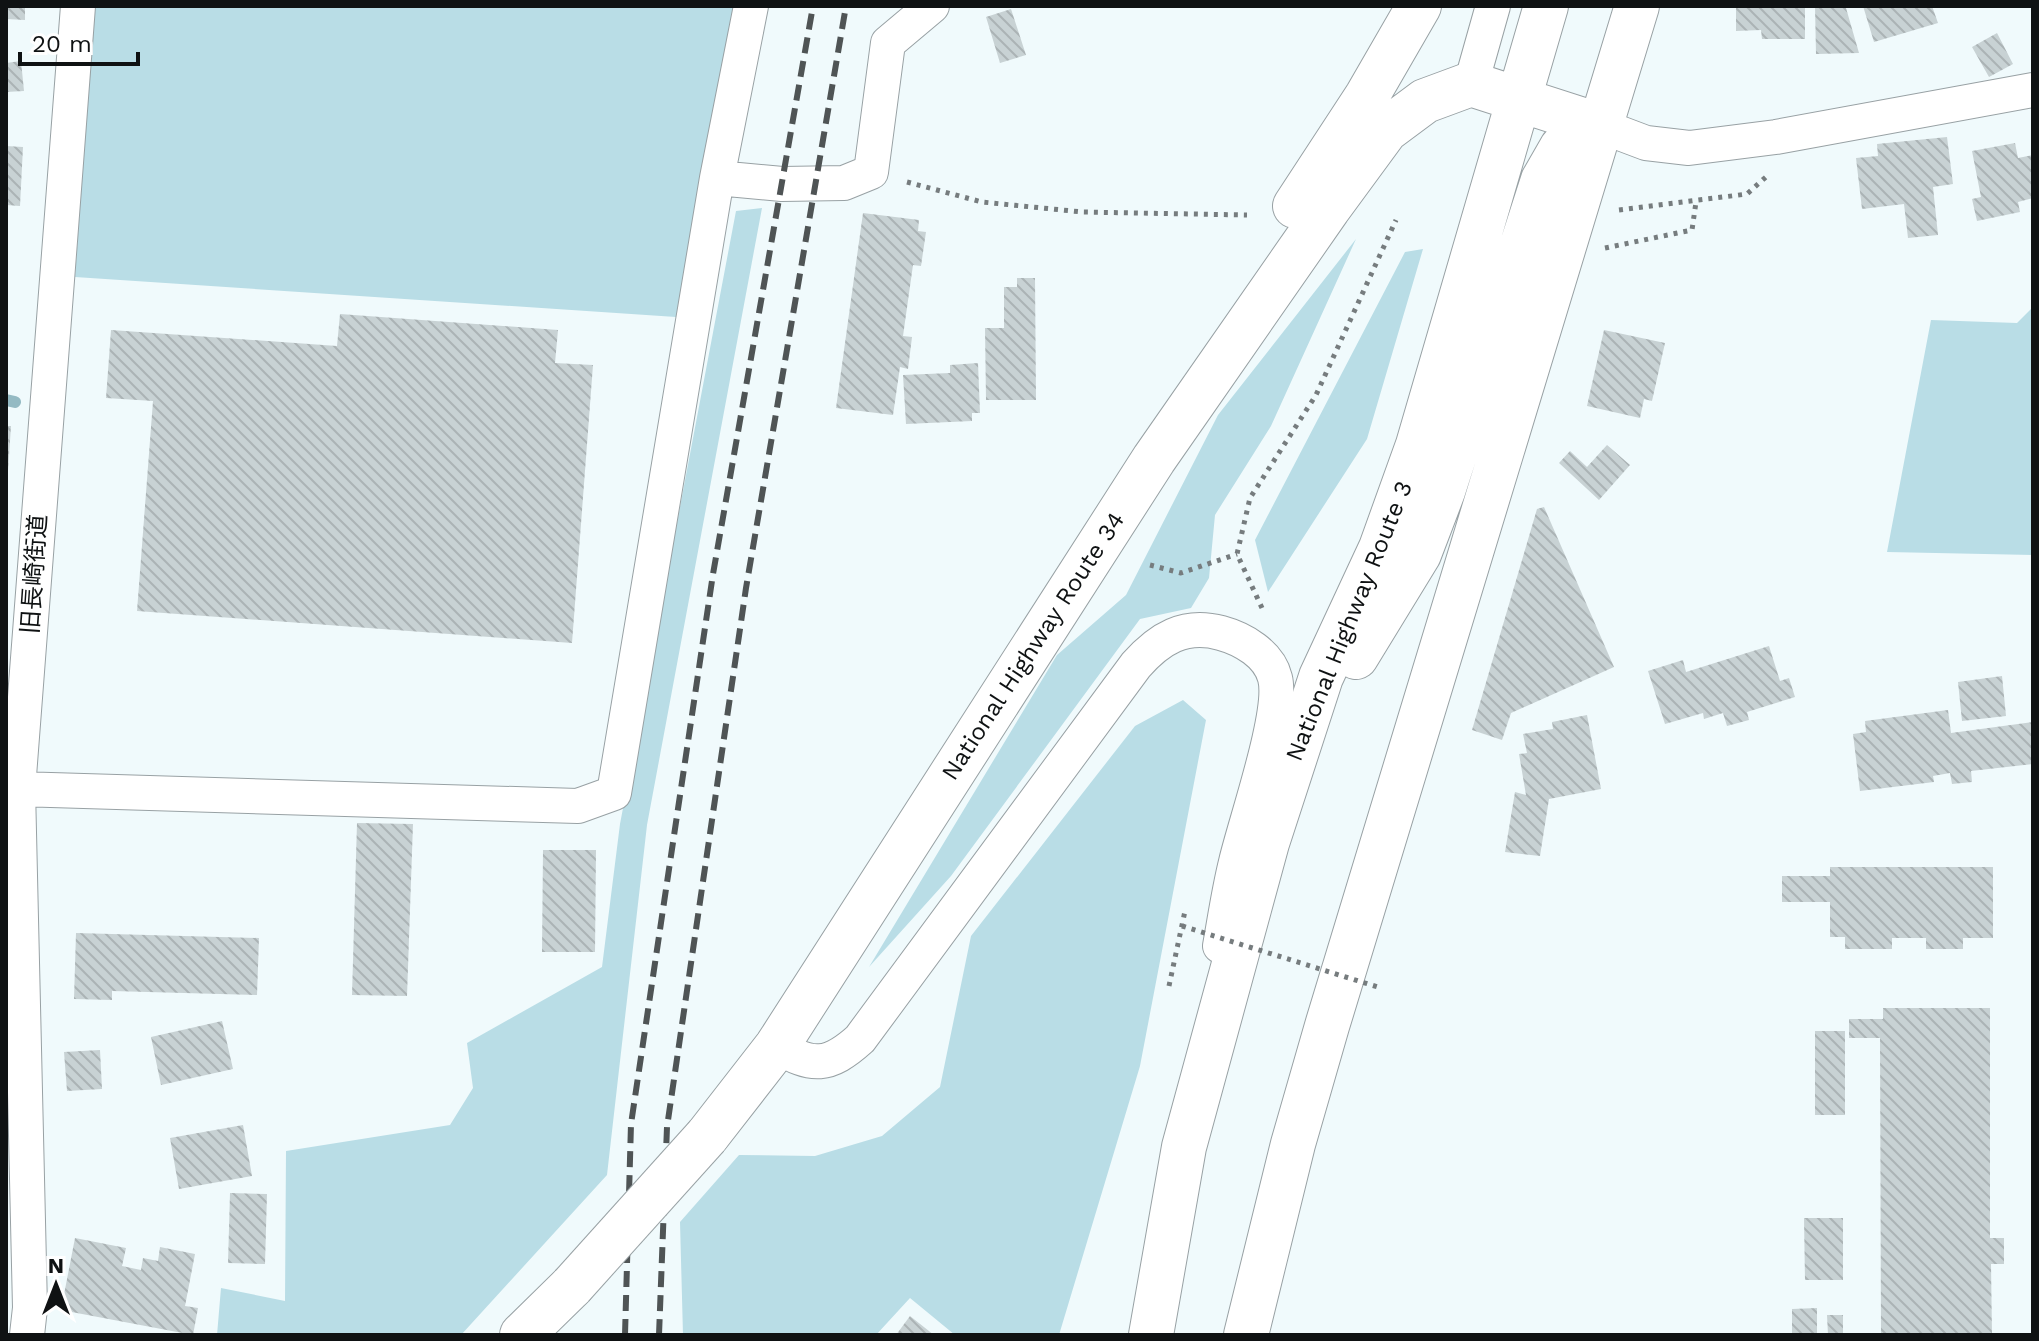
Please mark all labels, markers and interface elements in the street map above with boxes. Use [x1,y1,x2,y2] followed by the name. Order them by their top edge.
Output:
[20,16,138,66] scale bar
[32,30,92,58] text: 20 m
[1280,477,1418,765] street label: National Highway Route 3
[936,507,1130,785] street label: National Highway Route 34
[16,513,52,635] street label: 旧長崎街道
[16,1245,96,1325] north arrow
[48,1253,64,1278] text: N

